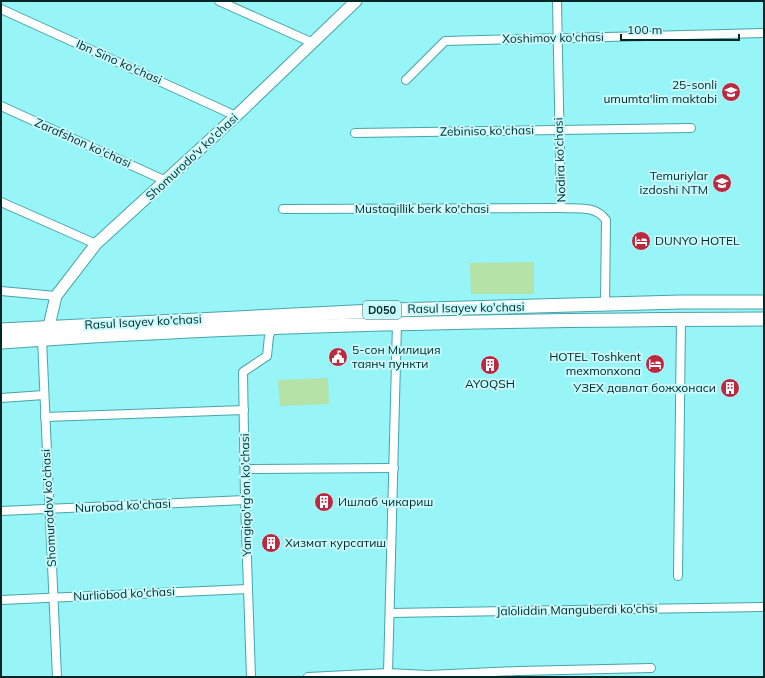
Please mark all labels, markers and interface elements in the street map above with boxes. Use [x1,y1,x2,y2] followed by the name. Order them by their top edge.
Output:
[621,16,739,42] scale bar
[627,22,662,37] text: 100 m
[502,29,604,46] street label: Xoshimov ko'chasi
[74,36,165,87] street label: Ibn Sino ko'chasi
[603,77,717,106] place label: 25-sonli umumta'lim maktabi
[720,81,742,103] school or university icon: 25-sonli umumta'lim maktabi
[142,110,241,203] street label: Shomurodo'v ko'chasi
[33,114,134,171] street label: Zarafshon ko'chasi
[551,117,568,203] street label: Nodira ko'chasi
[440,122,534,139] street label: Zebiniso ko'chasi
[640,168,709,197] place label: Temuriylar izdoshi NTM
[711,172,733,194] school or university icon: Temuriylar izdoshi NTM
[355,201,489,216] street label: Mustaqillik berk ko'chasi
[630,230,652,252] hotel icon: DUNYO HOTEL
[655,233,740,248] place label: DUNYO HOTEL
[407,299,525,316] street label: Rasul Isayev ko'chasi
[363,301,401,319] road number: D050
[84,311,202,332] street label: Rasul Isayev ko'chasi
[352,342,441,371] place label: 5-сон Милиция таянч пункти
[327,346,349,368] public building icon: 5-сон Милиция таянч пункти
[549,349,641,378] place label: HOTEL Toshkent mexmonxona
[644,353,666,375] hotel icon: HOTEL Toshkent mexmonxona
[479,354,501,376] building icon: AYOQSH
[465,376,515,391] place label: AYOQSH
[719,377,741,399] building icon: УЗЕХ давлат божхонаси
[572,380,716,395] place label: УЗЕХ давлат божхонаси
[237,433,254,558] street label: Yangiqo'rg'on ko'chasi
[38,449,59,567] street label: Shomurodov ko'chasi
[313,491,335,513] building icon: Ишлаб чикариш
[338,494,433,509] place label: Ишлаб чикариш
[75,495,171,516] street label: Nurobod ko'chasi
[260,532,282,554] building icon: Хизмат курсатиш
[285,535,386,550] place label: Хизмат курсатиш
[73,583,175,604] street label: Nurliobod ko'chasi
[496,601,658,618] street label: Jaloliddin Manguberdi ko'chsi

